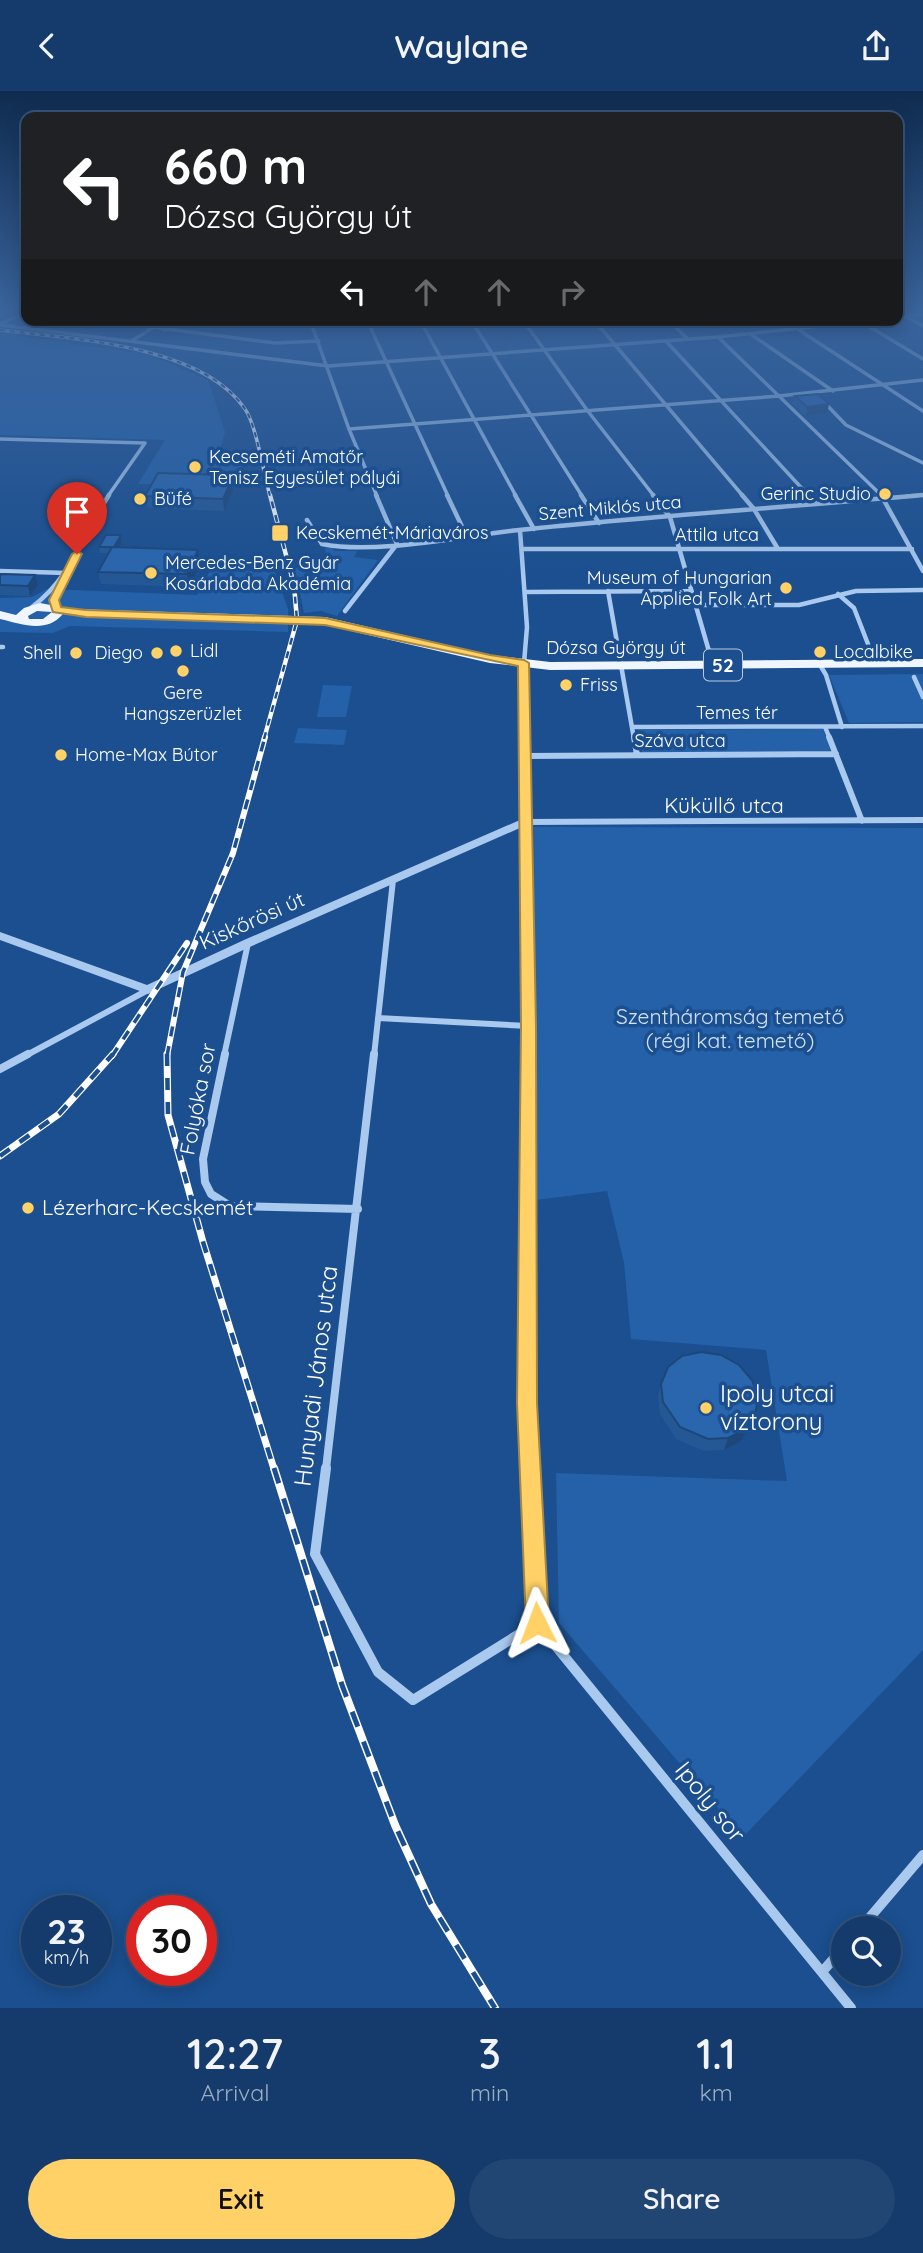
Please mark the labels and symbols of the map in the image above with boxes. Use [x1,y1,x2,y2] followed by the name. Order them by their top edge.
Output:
[209,445,400,489] place label: Kecseméti Amatőr Tenisz Egyesület pályái
[187,459,203,475] marker: Kecseméti Amatőr Tenisz Egyesület pályái
[47,482,107,554] pin
[761,482,871,505] place label: Gerinc Studio
[877,486,893,502] marker: Gerinc Studio
[154,487,192,510] place label: Büfé
[538,490,682,525] street label: Szent Miklós utca
[132,491,148,507] marker: Büfé
[296,521,488,544] place label: Kecskemét-Máriaváros
[270,523,290,543] marker: Kecskemét-Máriaváros
[675,523,759,546] street label: Attila utca
[165,551,351,595] place label: Mercedes-Benz Gyár Kosárlabda Akadémia
[143,565,159,581] marker: Mercedes-Benz Gyár Kosárlabda Akadémia
[587,566,772,610] place label: Museum of Hungarian Applied Folk Art
[778,580,794,596] marker: Museum of Hungarian Applied Folk Art
[546,636,686,659] street label: Dózsa György út
[190,639,218,662] place label: Lidl
[834,640,913,663] place label: Localbike
[23,641,62,664] place label: Shell
[94,641,143,664] place label: Diego
[168,643,184,659] marker: Lidl
[812,644,828,660] marker: Localbike
[68,645,84,661] marker: Shell
[149,645,165,661] marker: Diego
[704,649,742,681] road number: 52
[175,663,191,679] marker: Gere Hangszerüzlet
[580,673,618,696] place label: Friss
[558,677,574,693] marker: Friss
[124,681,242,725] place label: Gere Hangszerüzlet
[696,701,778,724] street label: Temes tér
[634,729,726,752] street label: Száva utca
[75,743,218,766] place label: Home-Max Bútor
[53,747,69,763] marker: Home-Max Bútor
[664,792,784,818] street label: Küküllő utca
[195,885,308,955] street label: Kiskőrösi út
[616,1003,844,1053] park label: Szentháromság temető (régi kat. temető)
[173,1041,221,1157] street label: Folyóka sor
[42,1194,253,1220] place label: Lézerharc-Kecskemét
[20,1200,36,1216] marker: Lézerharc-Kecskemét
[287,1264,343,1488] street label: Hunyadi János utca
[720,1378,834,1436] place label: Ipoly utcai víztorony
[698,1400,714,1416] marker: Ipoly utcai víztorony
[500,1586,574,1660] position arrow
[669,1755,752,1848] street label: Ipoly sor
[126,1895,217,1986] speed limit sign: 30

